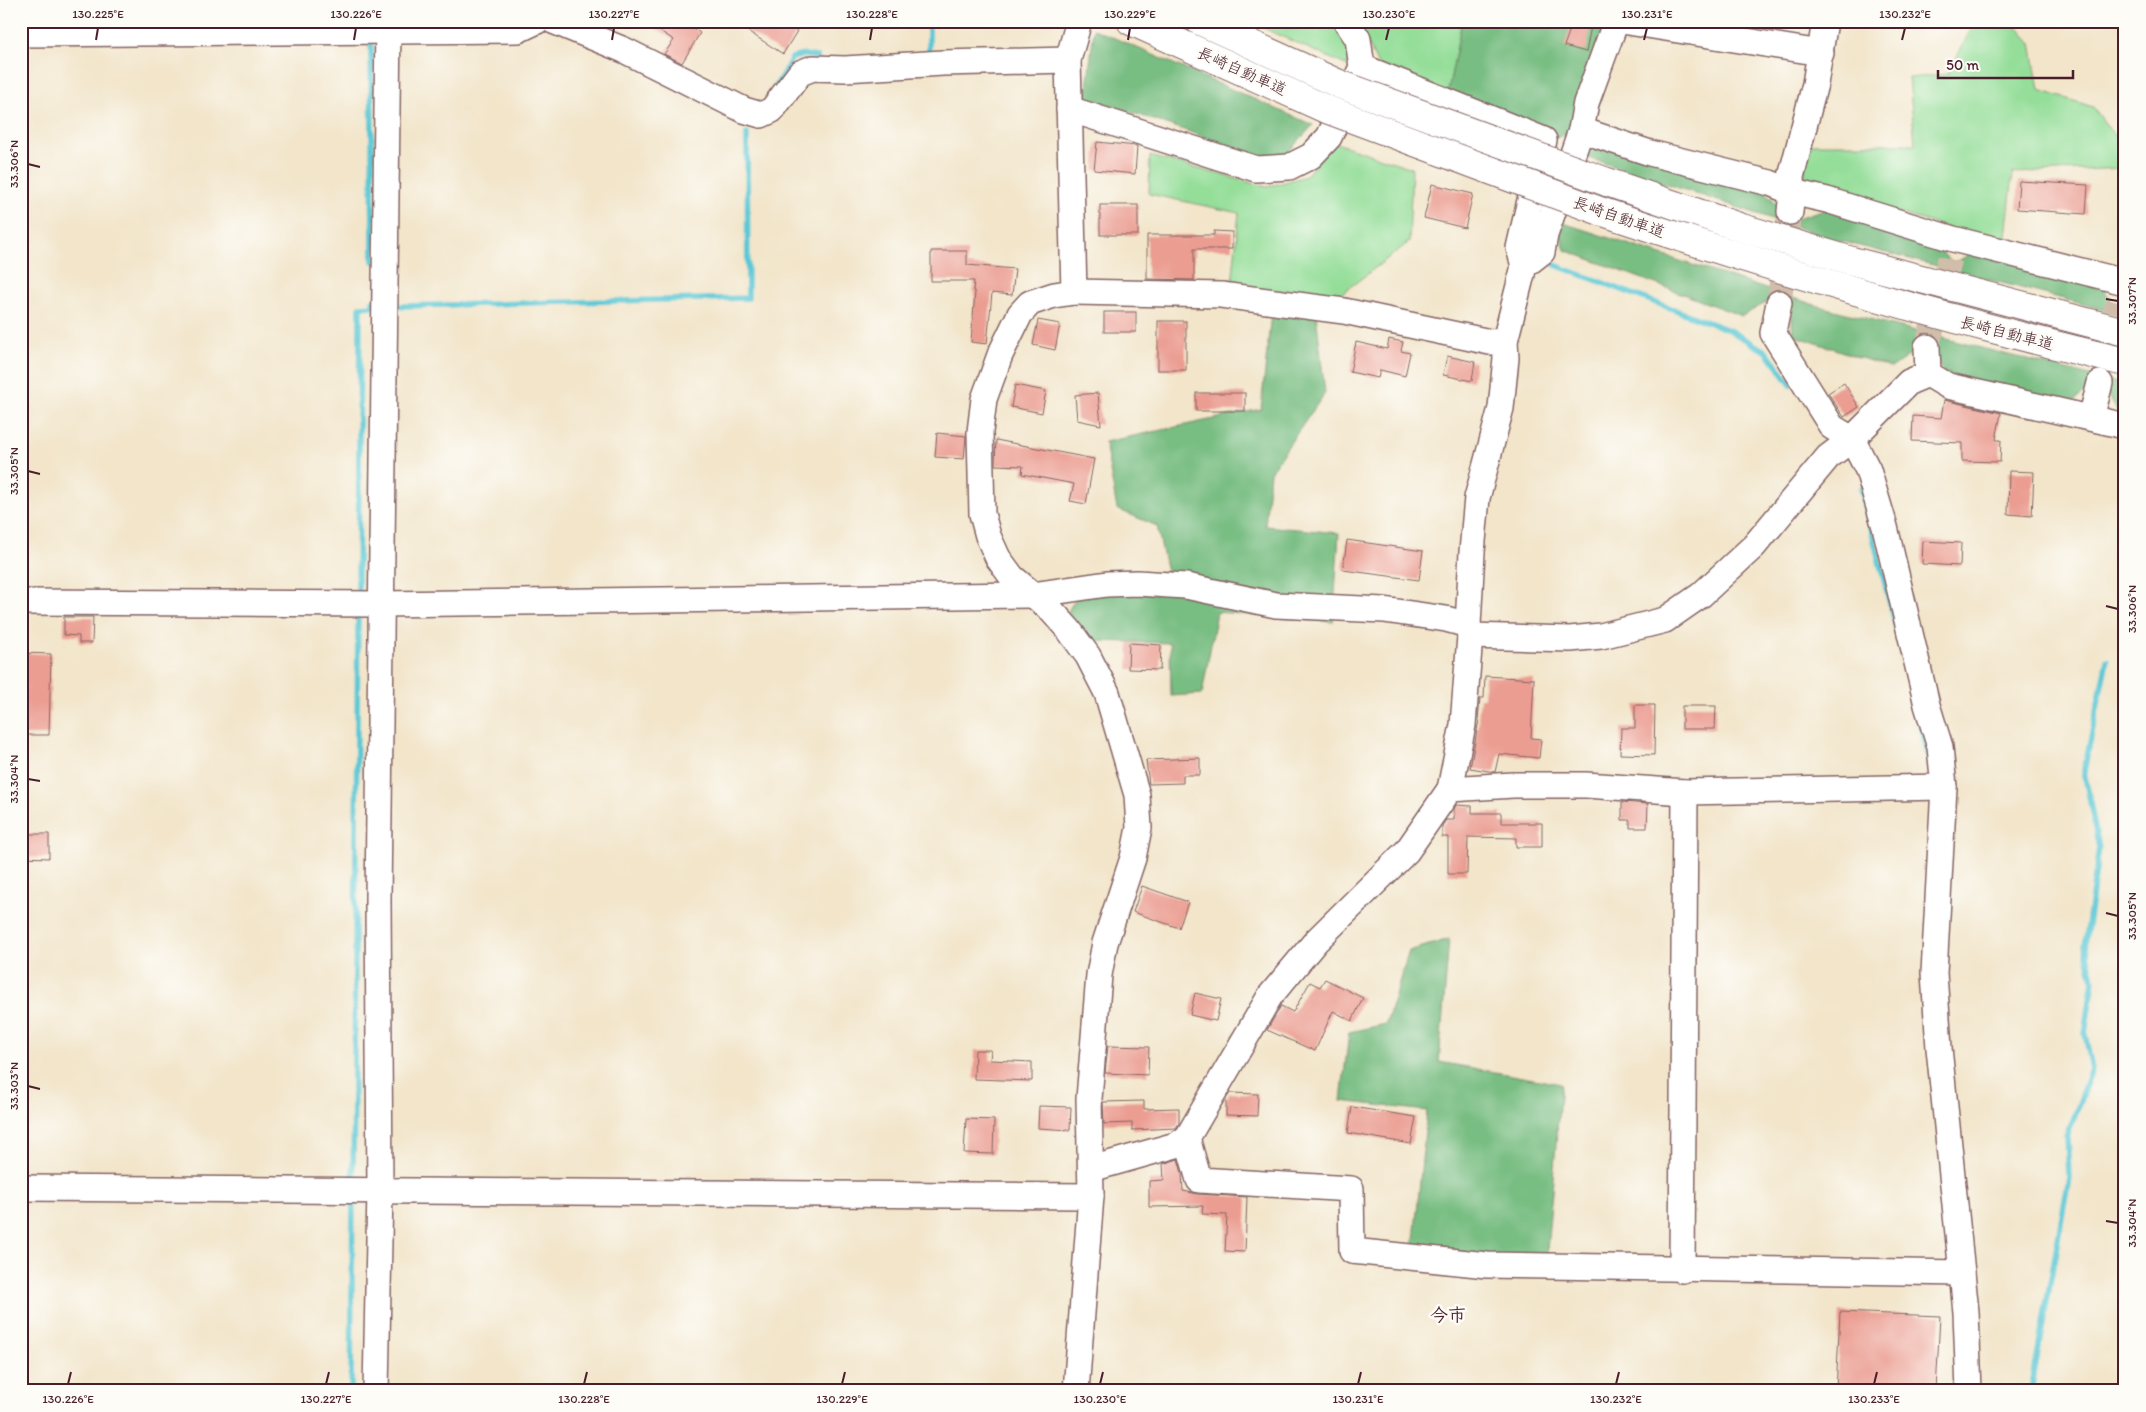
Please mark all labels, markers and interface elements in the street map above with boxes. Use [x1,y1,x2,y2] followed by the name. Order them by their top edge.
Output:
[72,7,124,21] text: 130.225°E
[330,7,382,21] text: 130.226°E
[588,7,640,21] text: 130.227°E
[846,7,898,21] text: 130.228°E
[1104,7,1156,21] text: 130.229°E
[1363,7,1416,21] text: 130.230°E
[1621,7,1673,21] text: 130.231°E
[1879,7,1931,21] text: 130.232°E
[1194,43,1290,99] street label: 長崎自動車道
[1938,48,2074,80] scale bar
[1946,56,1979,74] text: 50 m
[7,140,21,188] text: 33.306°N
[1571,192,1667,242] street label: 長崎自動車道
[2125,277,2139,325] text: 33.307°N
[1958,312,2056,354] street label: 長崎自動車道
[7,447,21,495] text: 33.305°N
[2125,585,2139,633] text: 33.306°N
[7,755,21,803] text: 33.304°N
[2125,892,2139,940] text: 33.305°N
[7,1062,21,1110] text: 33.303°N
[2125,1199,2139,1247] text: 33.304°N
[1430,1304,1466,1326] district label: 今市
[42,1392,94,1406] text: 130.226°E
[300,1392,352,1406] text: 130.227°E
[558,1392,610,1406] text: 130.228°E
[816,1392,868,1406] text: 130.229°E
[1074,1392,1127,1406] text: 130.230°E
[1332,1392,1384,1406] text: 130.231°E
[1590,1392,1642,1406] text: 130.232°E
[1848,1392,1900,1406] text: 130.233°E

